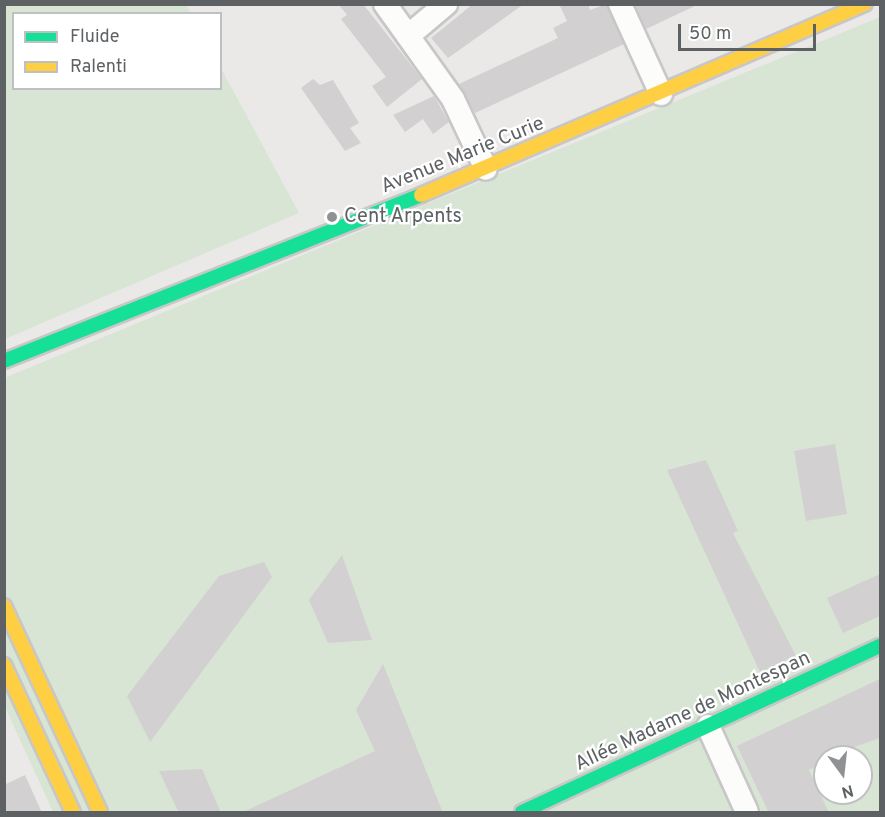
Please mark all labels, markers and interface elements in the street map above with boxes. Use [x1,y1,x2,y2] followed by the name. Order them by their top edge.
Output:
[12,12,222,90] legend
[681,12,819,50] scale bar
[689,23,731,46] text: 50 m
[70,26,119,49] text: Fluide
[70,56,127,79] text: Ralenti
[378,112,548,200] street label: Avenue Marie Curie
[344,205,463,229] place label: Cent Arpents
[325,210,339,224] marker: Cent Arpents
[571,647,815,777] street label: Allée Madame de Montespan
[813,745,873,805] north arrow
[839,779,855,802] text: N

